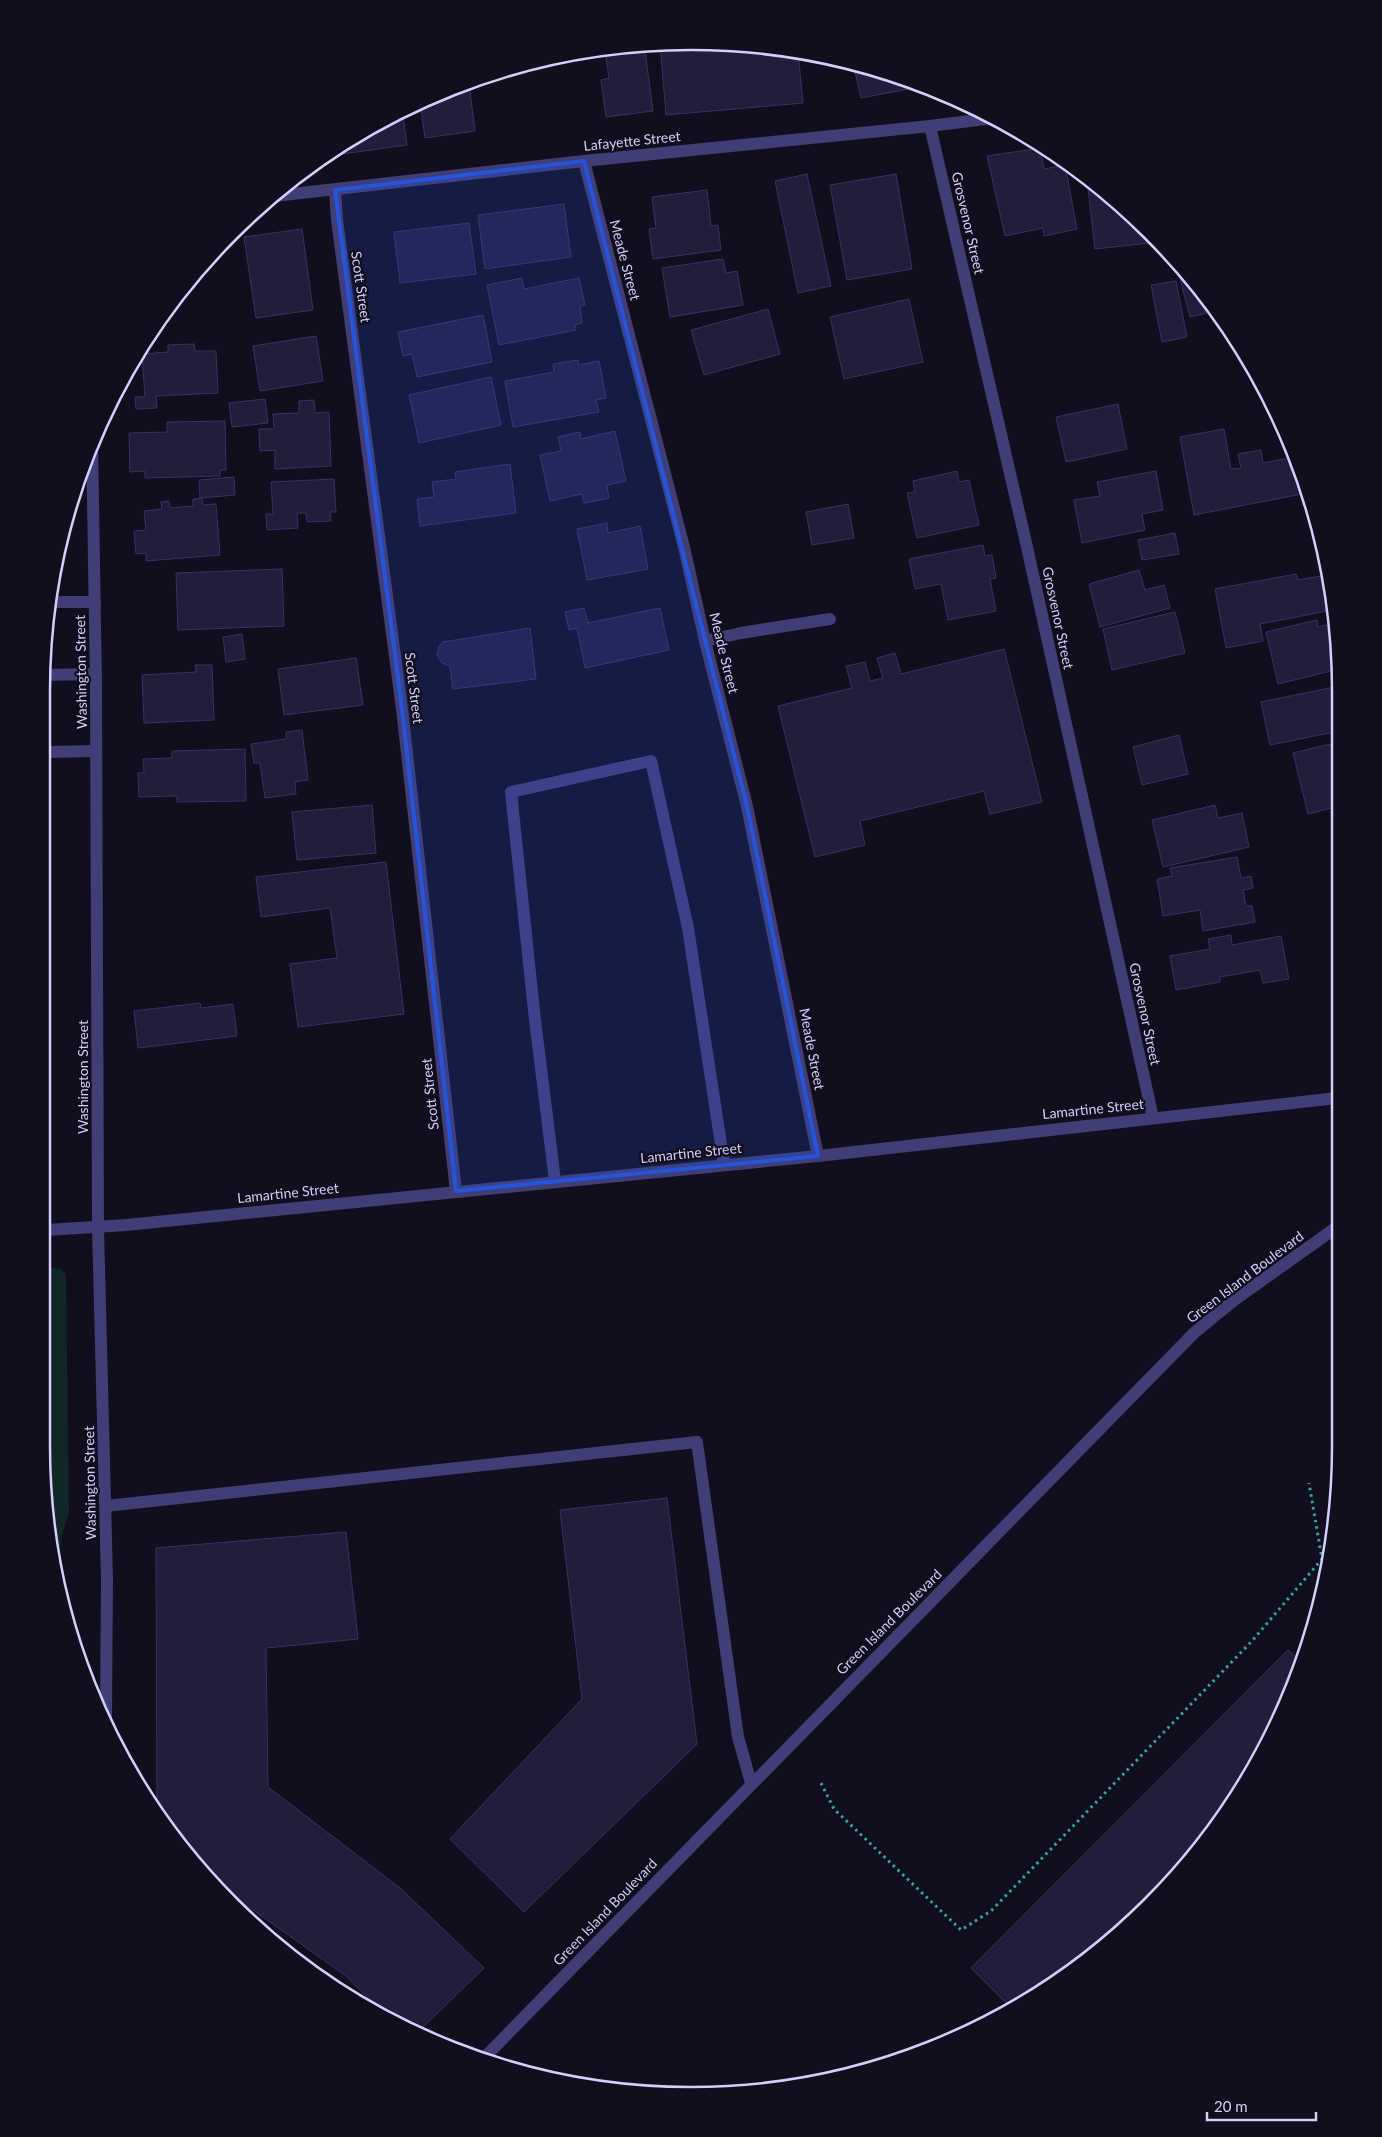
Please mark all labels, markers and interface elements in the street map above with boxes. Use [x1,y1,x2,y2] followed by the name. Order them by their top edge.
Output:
[583,127,681,154] street label: Lafayette Street
[948,170,988,276] street label: Grosvenor Street
[607,218,644,302] street label: Meade Street
[348,250,375,324] street label: Scott Street
[1039,565,1078,671] street label: Grosvenor Street
[706,611,743,695] street label: Meade Street
[71,615,90,729] street label: Washington Street
[402,651,427,725] street label: Scott Street
[1126,961,1165,1067] street label: Grosvenor Street
[796,1007,829,1091] street label: Meade Street
[74,1020,91,1134] street label: Washington Street
[417,1057,442,1131] street label: Scott Street
[1041,1095,1145,1122] street label: Lamartine Street
[639,1139,743,1166] street label: Lamartine Street
[236,1179,340,1206] street label: Lamartine Street
[1183,1227,1307,1326] street label: Green Island Boulevard
[80,1426,99,1540] street label: Washington Street
[832,1565,945,1678] street label: Green Island Boulevard
[549,1855,660,1969] street label: Green Island Boulevard
[1207,2090,1316,2122] scale bar
[1214,2097,1248,2115] text: 20 m

